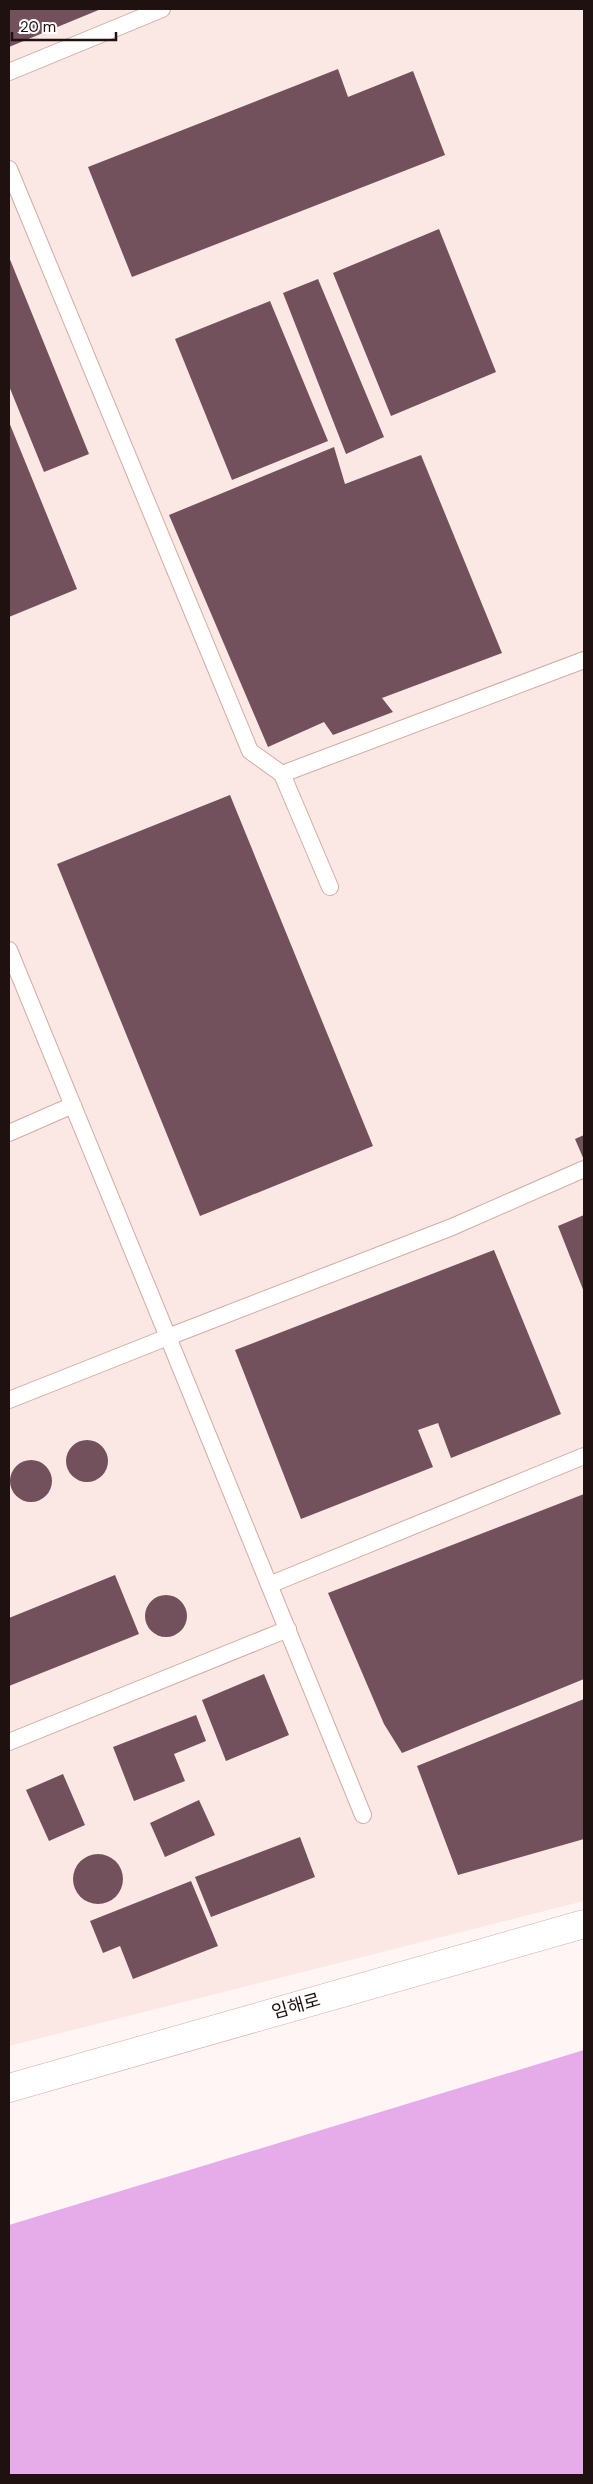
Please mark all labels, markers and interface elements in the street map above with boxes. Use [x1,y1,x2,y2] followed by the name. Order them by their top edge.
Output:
[12,10,116,42] scale bar
[20,17,56,37] text: 20 m
[269,1988,323,2024] street label: 임해로

